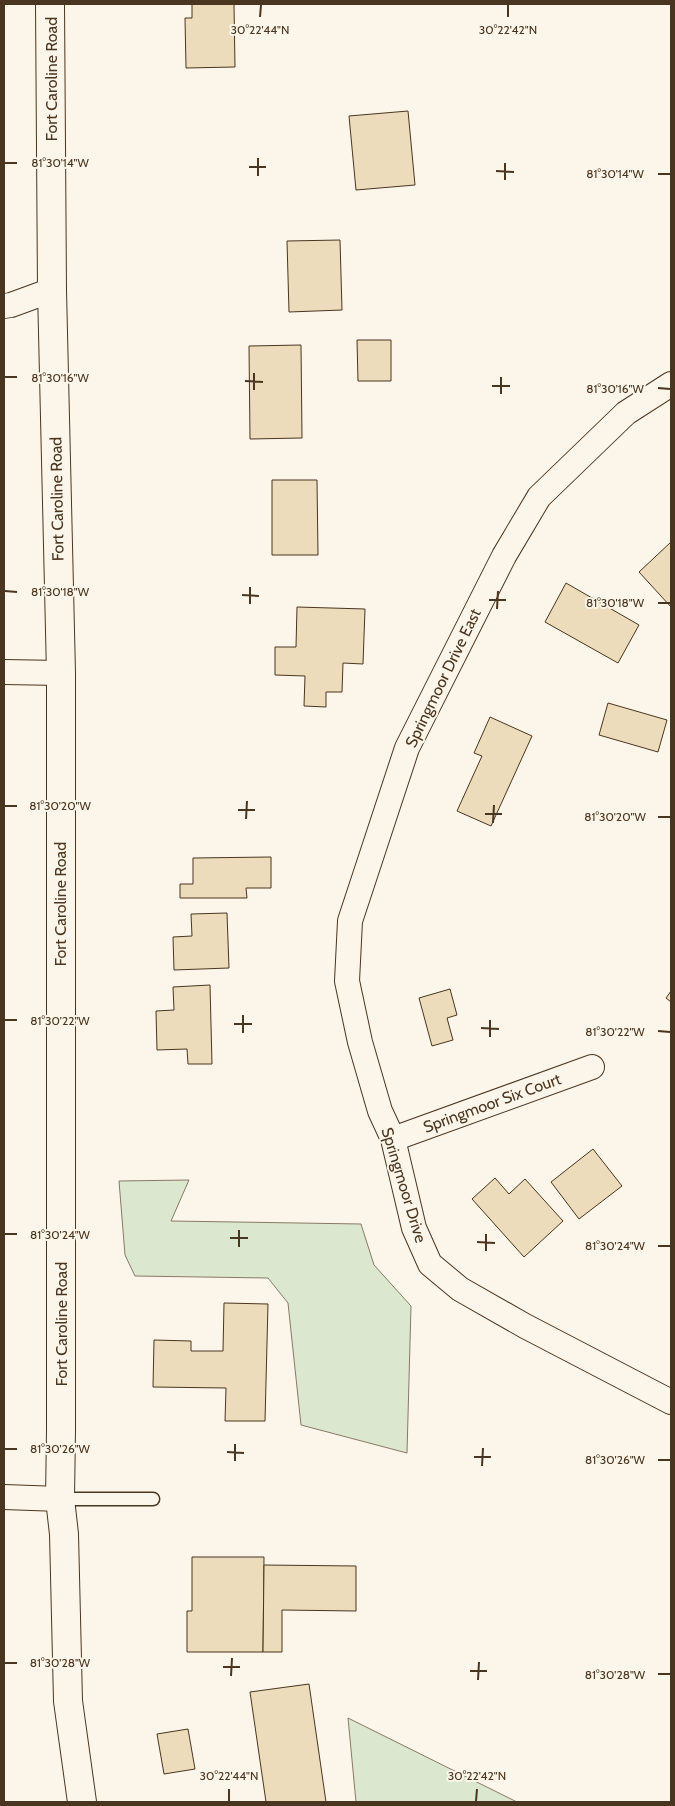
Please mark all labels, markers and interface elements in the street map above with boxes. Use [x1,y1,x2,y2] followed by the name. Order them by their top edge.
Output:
[42,17,61,141] street label: Fort Caroline Road
[231,22,289,37] text: 30°22'44"N
[479,22,537,37] text: 30°22'42"N
[31,155,89,170] text: 81°30'14"W
[586,166,644,181] text: 81°30'14"W
[31,370,89,385] text: 81°30'16"W
[586,381,644,396] text: 81°30'16"W
[46,437,68,561] street label: Fort Caroline Road
[31,584,90,599] text: 81°30'18"W
[586,595,645,610] text: 81°30'18"W
[401,605,485,750] street label: Springmoor Drive East
[29,798,91,813] text: 81°30'20"W
[584,809,646,824] text: 81°30'20"W
[51,842,70,966] street label: Fort Caroline Road
[30,1013,90,1028] text: 81°30'22"W
[585,1024,645,1039] text: 81°30'22"W
[421,1069,564,1137] street label: Springmoor Six Court
[377,1125,431,1245] street label: Springmoor Drive
[30,1227,91,1242] text: 81°30'24"W
[585,1238,646,1253] text: 81°30'24"W
[52,1262,71,1386] street label: Fort Caroline Road
[30,1441,91,1456] text: 81°30'26"W
[585,1452,646,1467] text: 81°30'26"W
[30,1655,91,1670] text: 81°30'28"W
[585,1667,646,1682] text: 81°30'28"W
[200,1768,258,1783] text: 30°22'44"N
[448,1768,506,1783] text: 30°22'42"N

